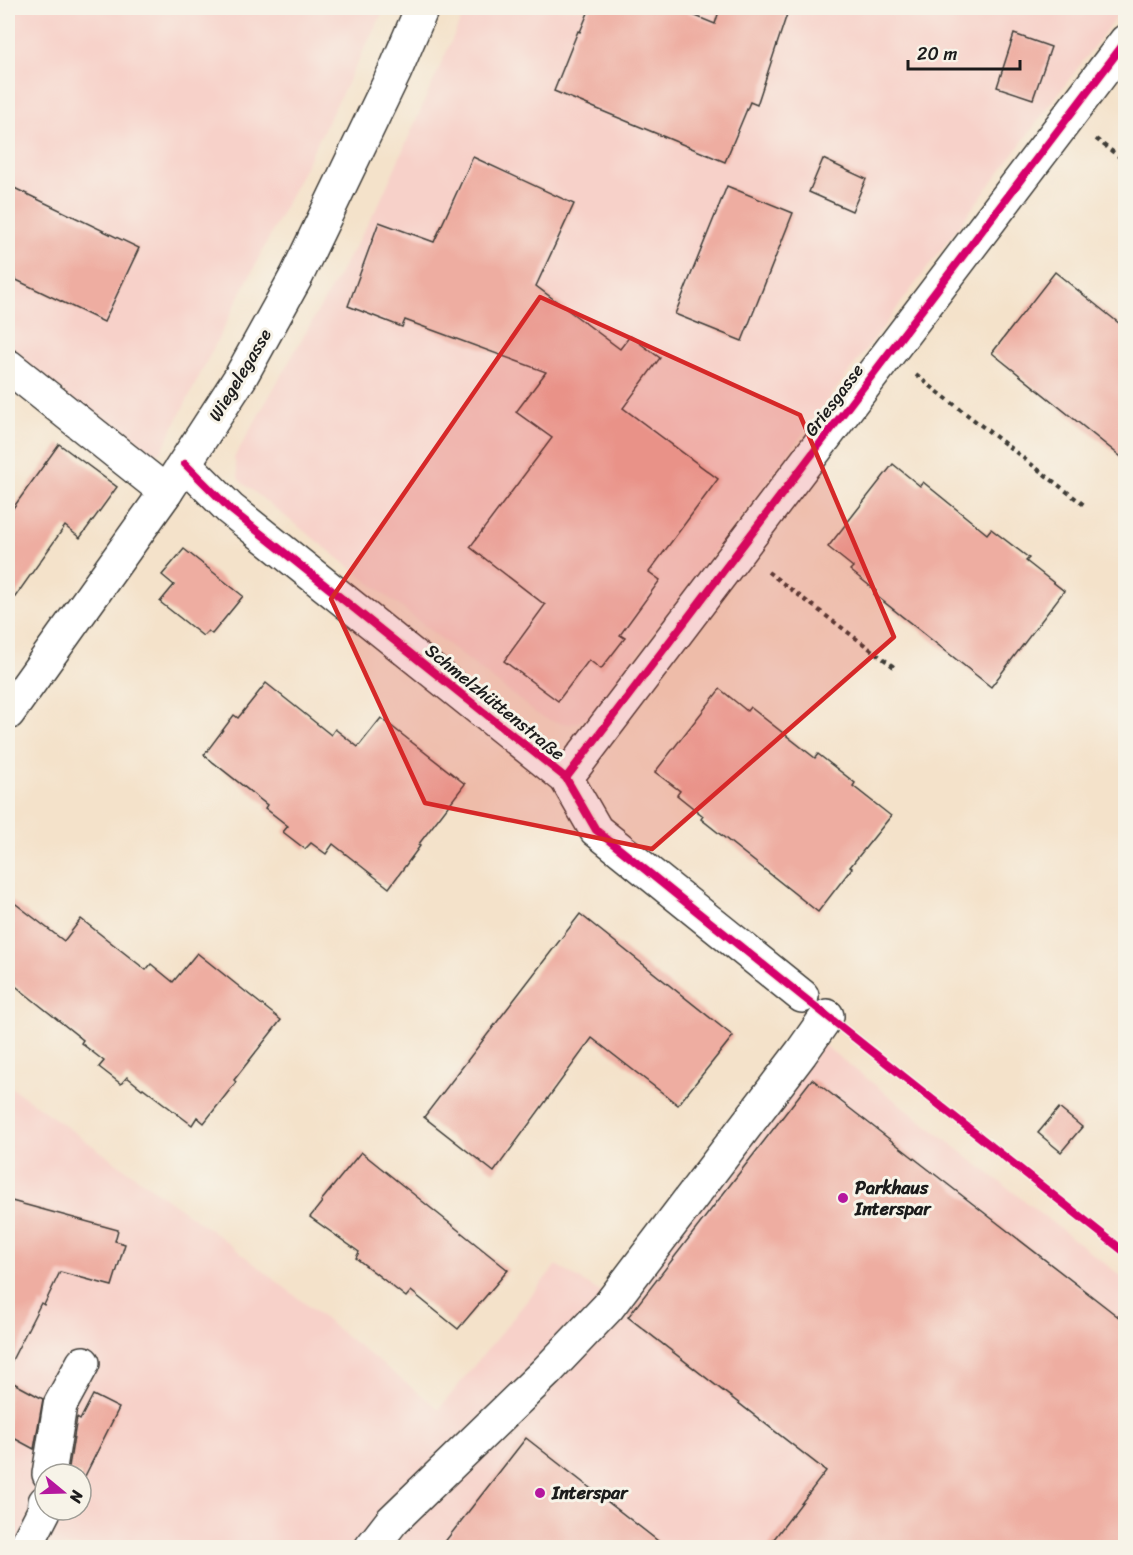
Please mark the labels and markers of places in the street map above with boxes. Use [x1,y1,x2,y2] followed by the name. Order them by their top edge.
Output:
[854,1172,932,1225] place label: Parkhaus Interspar
[836,1191,850,1205] marker: Parkhaus Interspar
[551,1477,629,1509] place label: Interspar
[533,1486,547,1500] marker: Interspar

